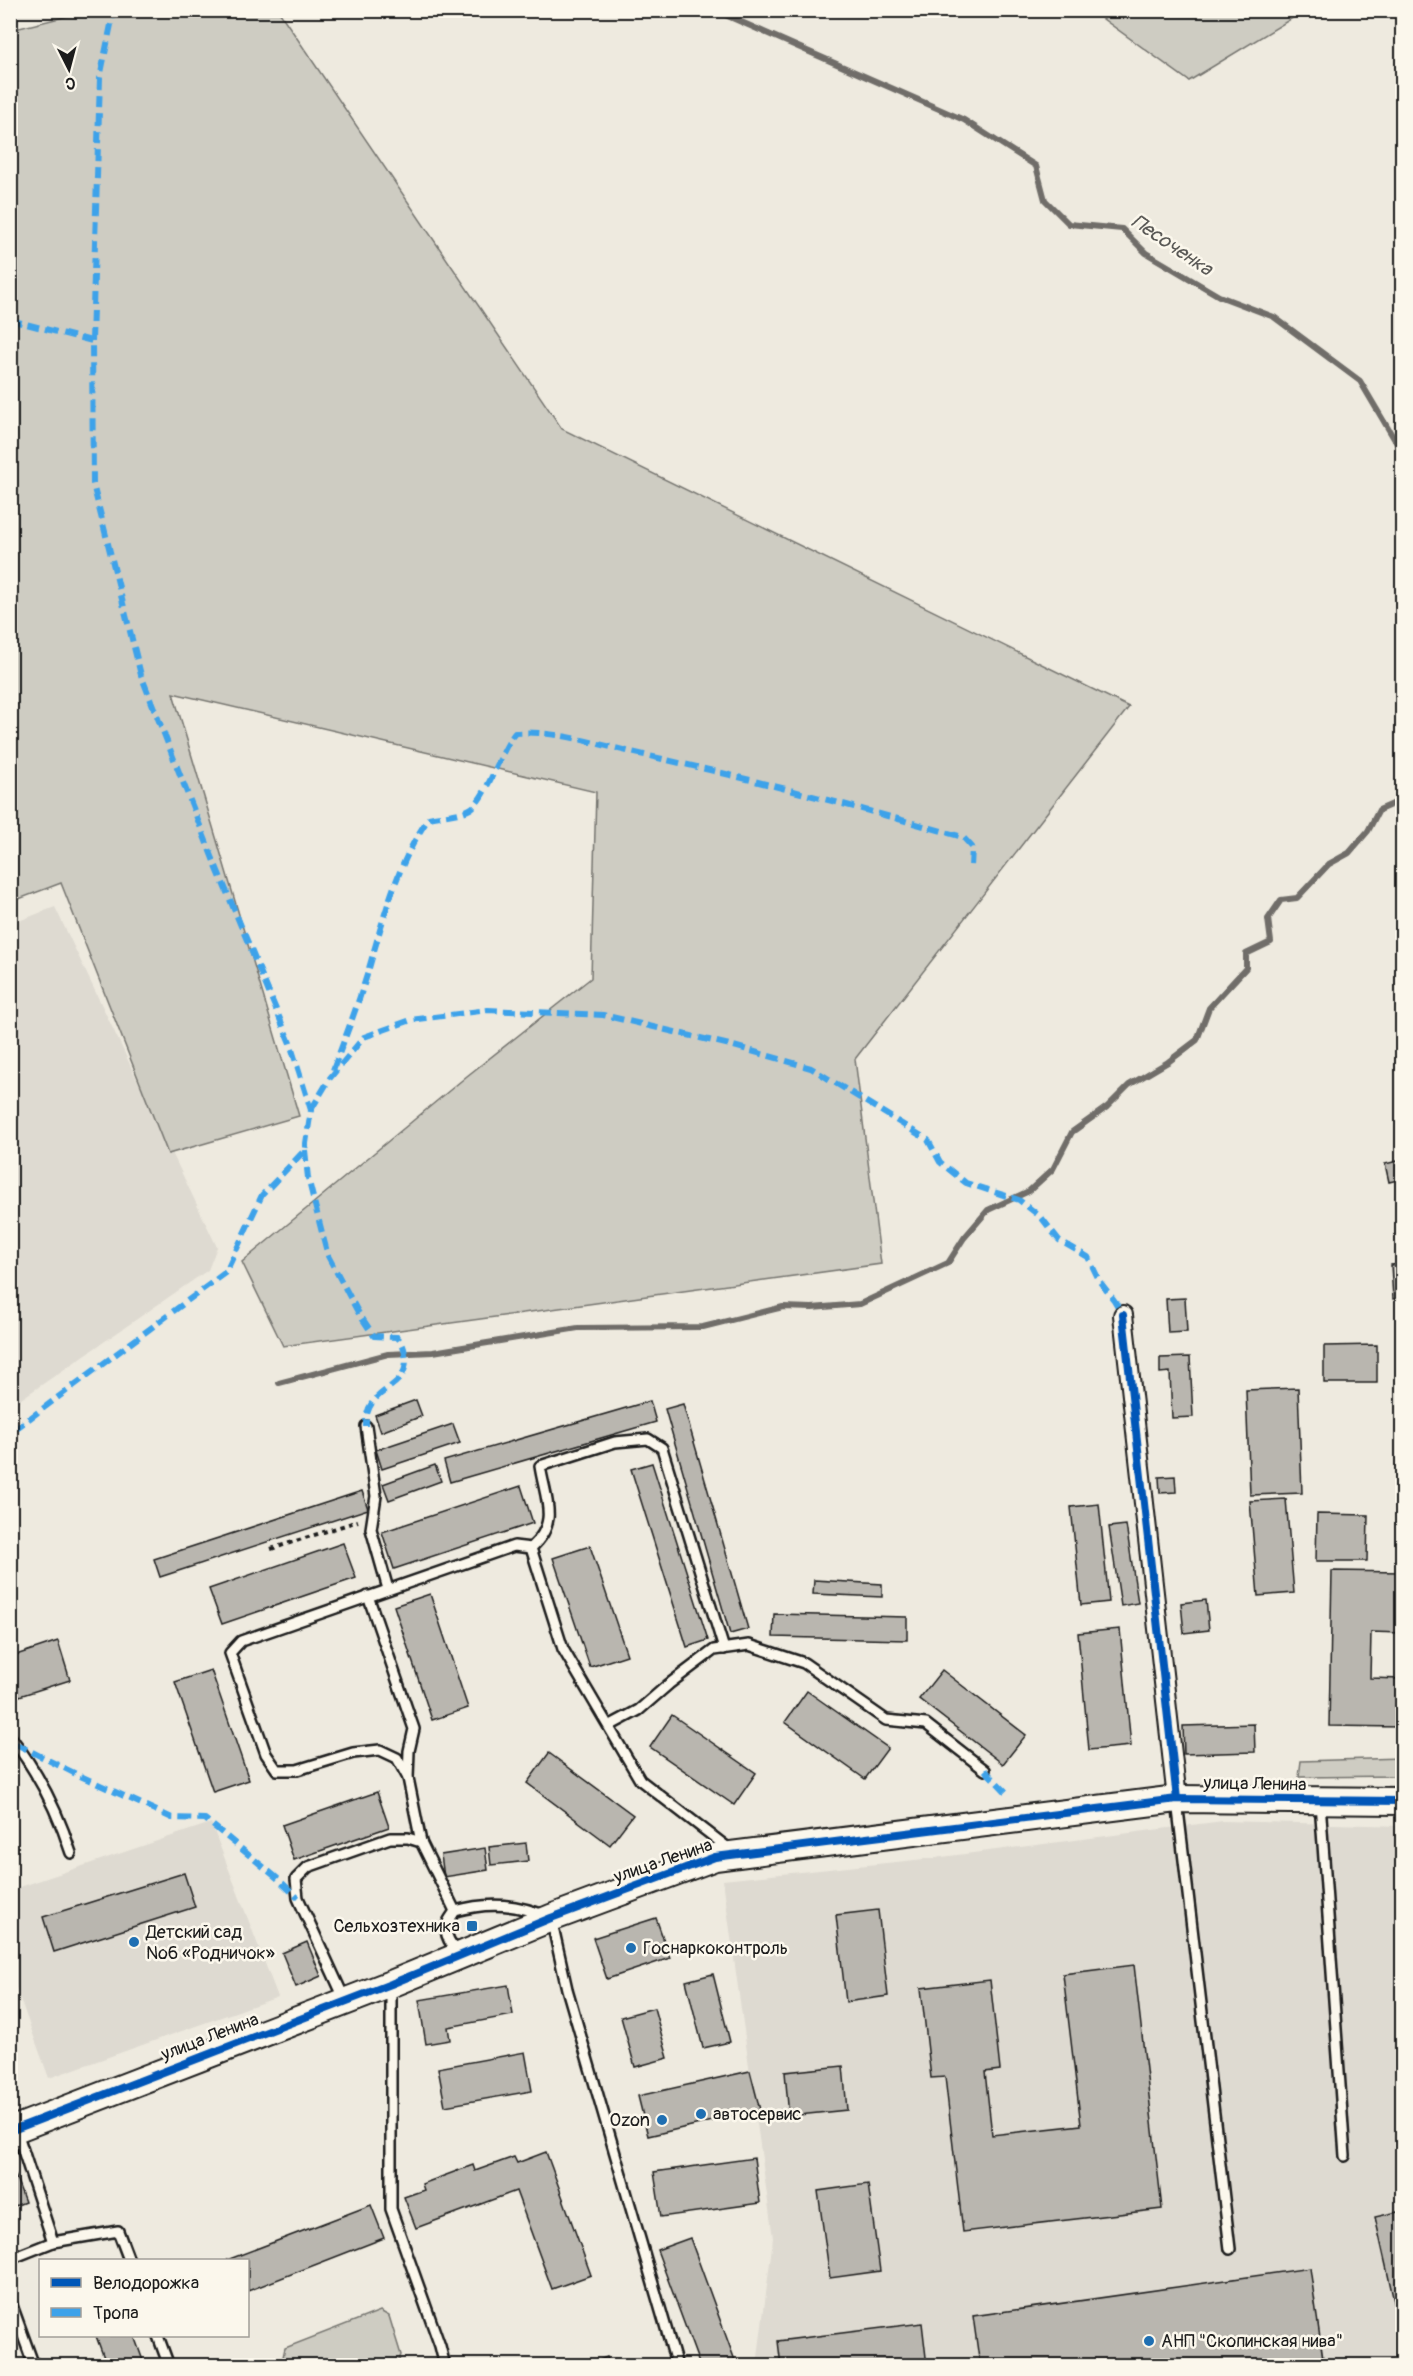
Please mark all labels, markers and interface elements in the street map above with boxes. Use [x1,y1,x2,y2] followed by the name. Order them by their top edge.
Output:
[39,39,99,99] north arrow
[64,72,76,93] text: С
[1127,209,1219,282] water label: Песоченка
[1202,1772,1307,1796] street label: улица Ленина
[610,1833,715,1889] street label: улица Ленина
[333,1915,460,1938] place label: Сельхозтехника
[465,1919,479,1933] marker: Сельхозтехника
[145,1921,275,1965] place label: Детский сад №6 «Родничок»
[127,1935,141,1949] marker: Детский сад №6 «Родничок»
[643,1937,788,1960] place label: Госнаркоконтроль
[624,1941,638,1955] marker: Госнаркоконтроль
[157,2008,262,2067] street label: улица Ленина
[713,2103,801,2126] place label: автосервис
[694,2107,708,2121] marker: автосервис
[610,2109,650,2132] place label: Ozon
[655,2113,669,2127] marker: Ozon
[39,2259,249,2337] legend
[93,2272,199,2295] text: Велодорожка
[93,2302,139,2325] text: Тропа
[1161,2330,1343,2353] place label: АНП "Скопинская нива"
[1142,2334,1156,2348] marker: АНП "Скопинская нива"

